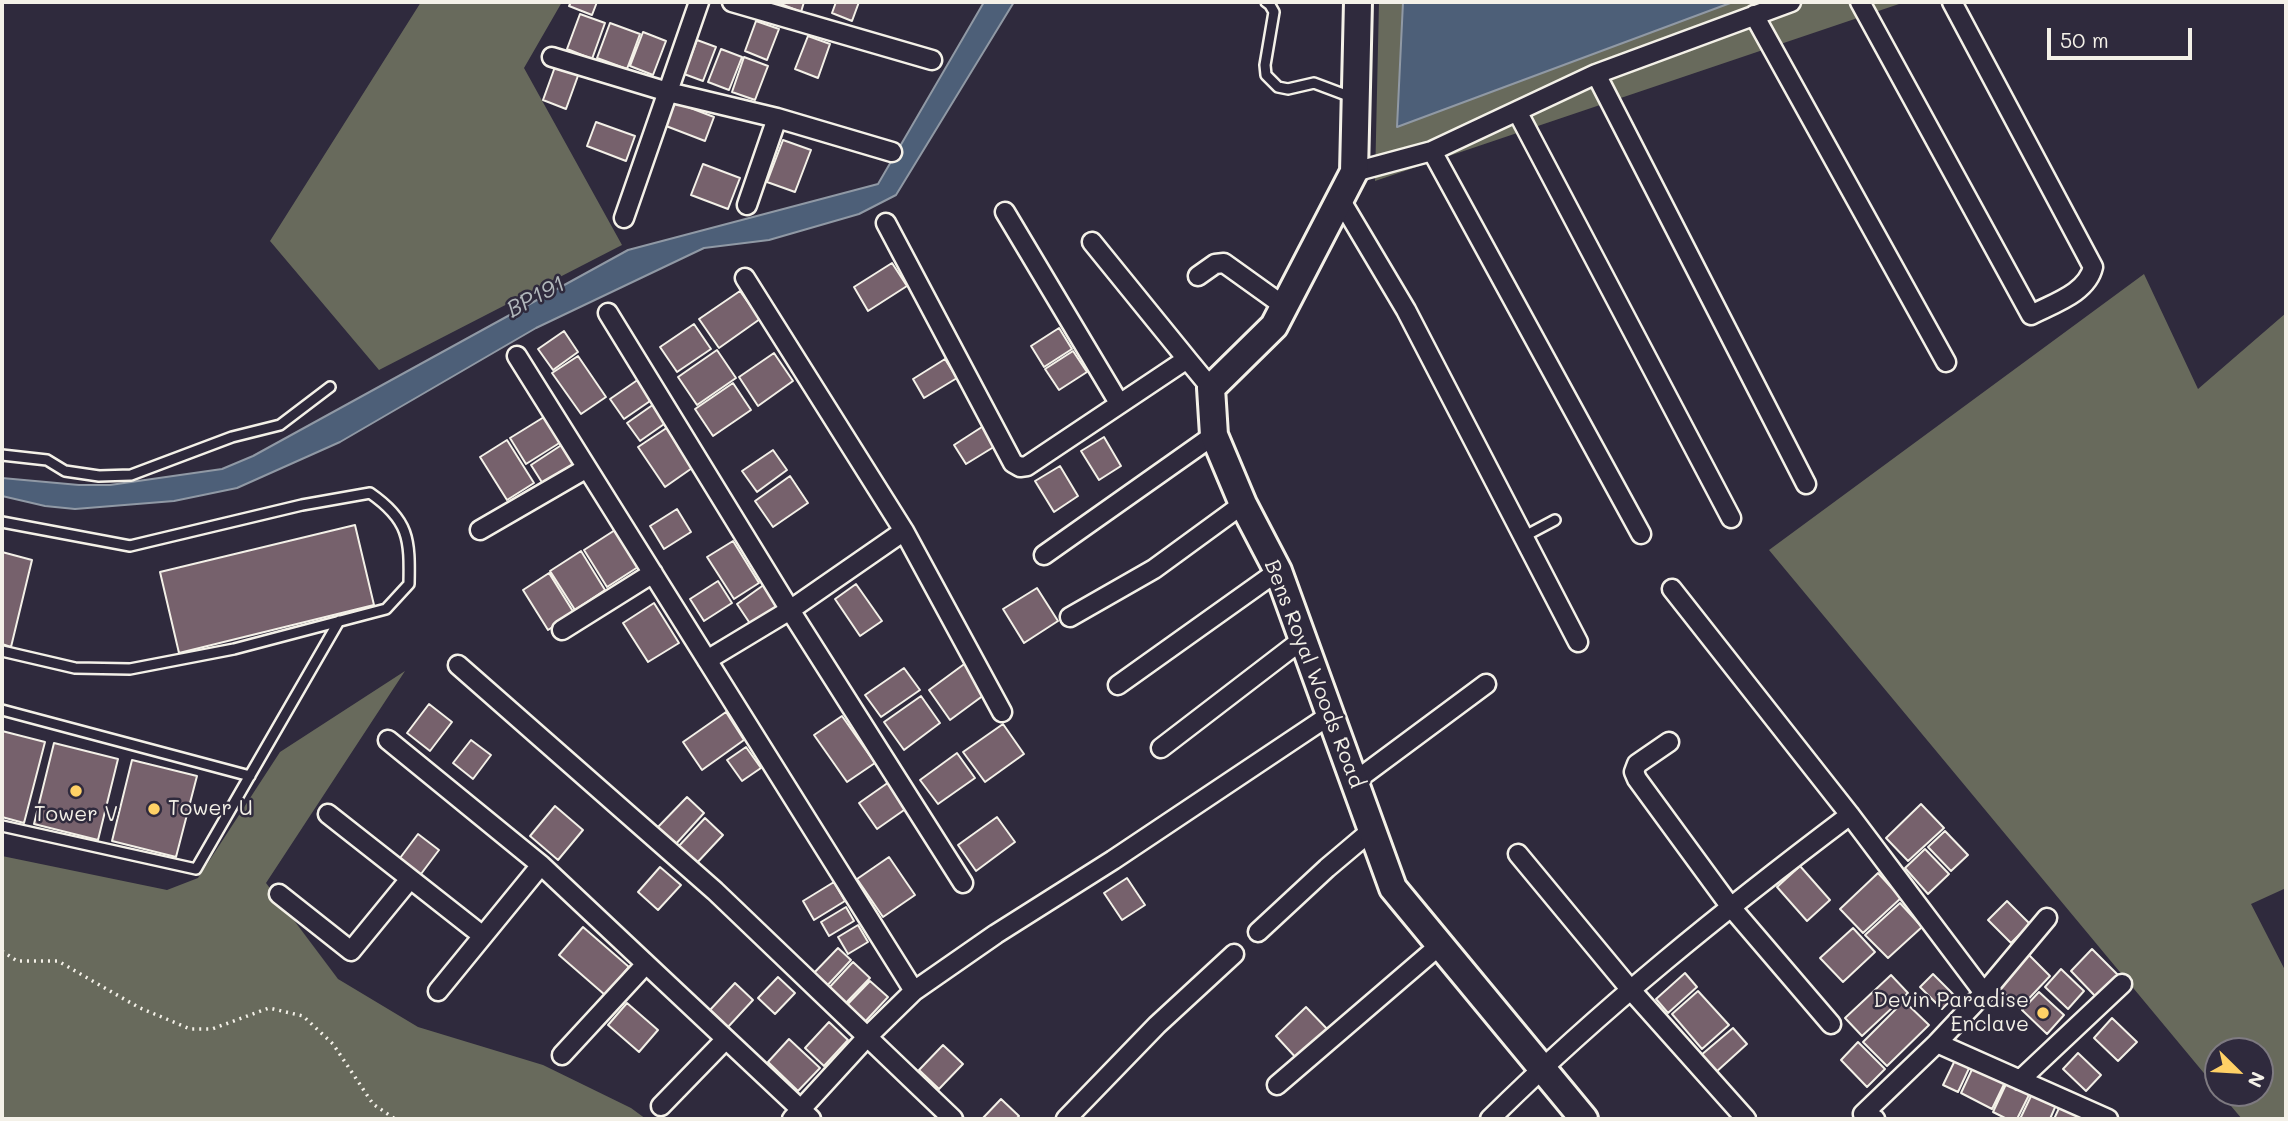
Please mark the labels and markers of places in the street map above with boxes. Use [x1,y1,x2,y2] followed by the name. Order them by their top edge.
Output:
[68,783,84,799] marker: Tower V
[168,796,253,822] place label: Tower U
[146,801,162,817] marker: Tower U
[34,802,118,828] place label: Tower V
[1873,988,2029,1038] place label: Devin Paradise Enclave
[2035,1005,2051,1021] marker: Devin Paradise Enclave

